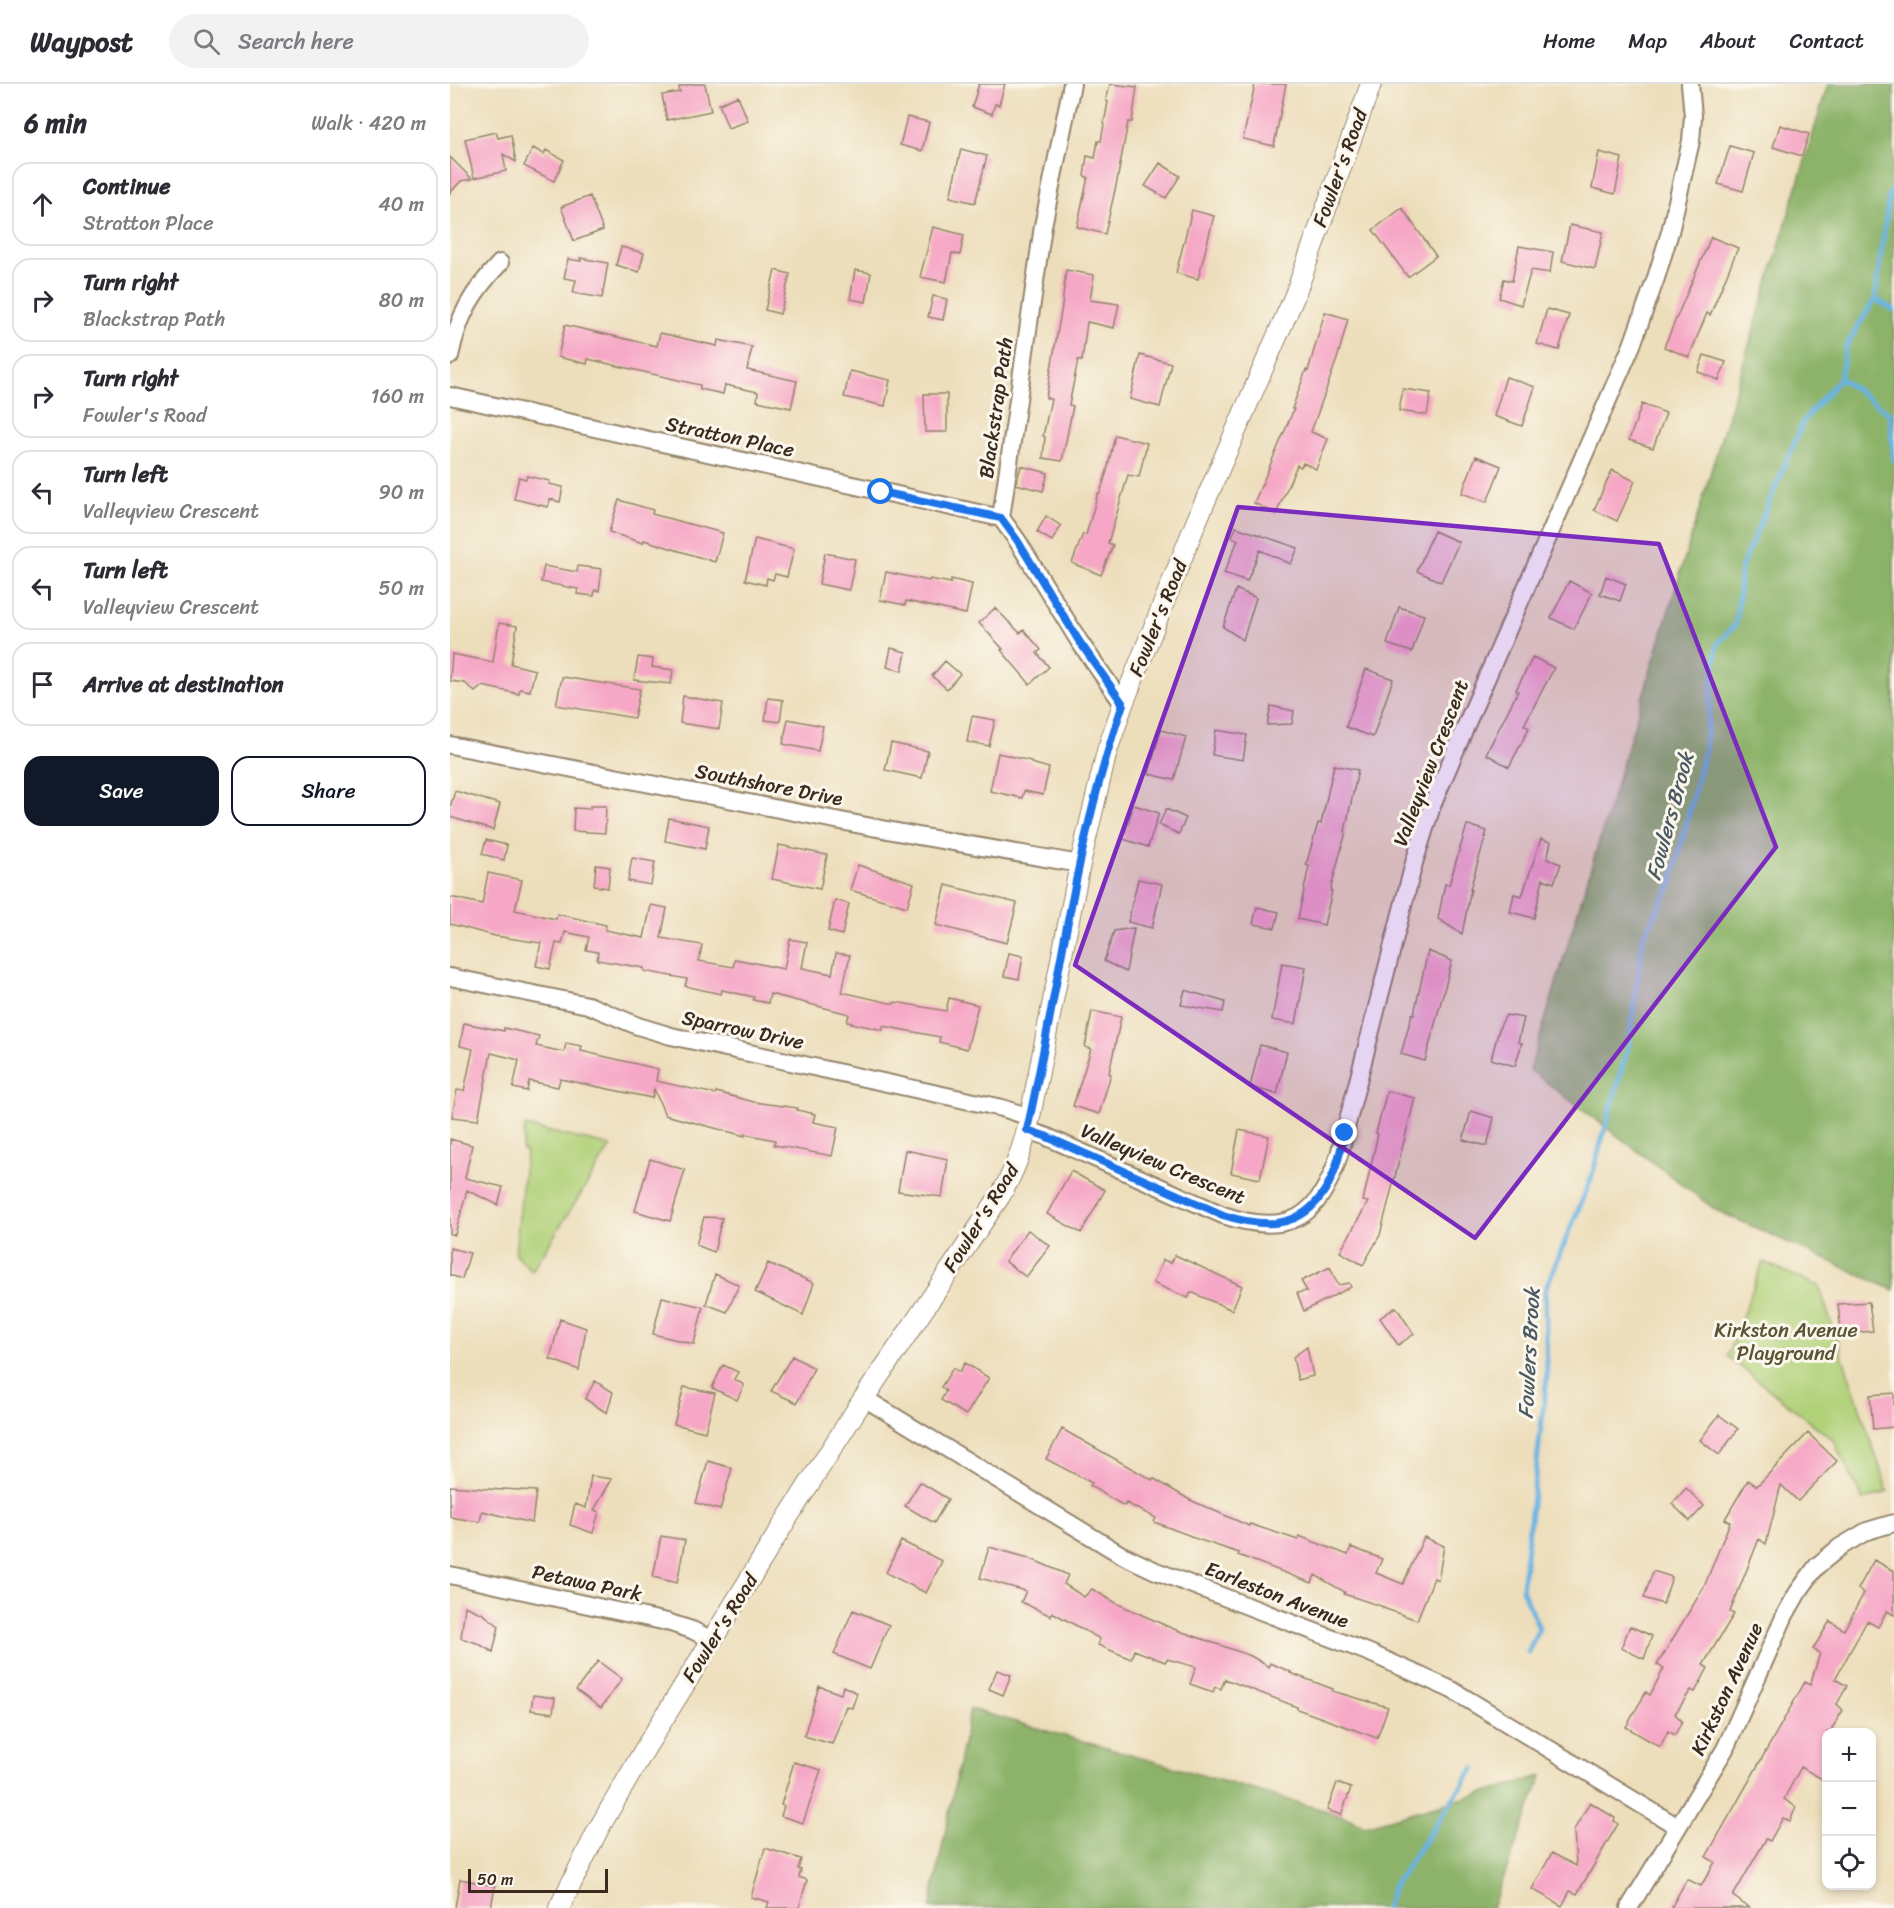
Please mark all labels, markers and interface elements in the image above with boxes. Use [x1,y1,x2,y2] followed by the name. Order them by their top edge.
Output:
[169,14,589,68] search box
[30,17,133,66] text: Waypost
[238,22,354,61] text: Search here
[1543,22,1595,60] text: Home
[1628,22,1667,60] text: Map
[1700,22,1757,60] text: About
[1790,22,1864,60] text: Contact
[190,25,223,58] icon: search
[24,100,87,146] text: 6 min
[1302,103,1378,232] street label: Fowler's Road
[311,106,426,141] text: Walk · 420 m
[83,167,171,206] text: Continue
[378,187,424,222] text: 40 m
[26,188,59,221] icon: ahead
[83,206,213,241] text: Stratton Place
[83,263,178,302] text: Turn right
[379,283,424,318] text: 80 m
[26,284,59,317] icon: right
[83,302,225,337] text: Blackstrap Path
[969,335,1023,481] street label: Blackstrap Path
[83,359,178,398] text: Turn right
[371,379,424,414] text: 160 m
[26,380,59,413] icon: right
[83,398,207,433] text: Fowler's Road
[663,406,797,468] street label: Stratton Place
[83,455,168,494] text: Turn left
[379,475,424,510] text: 90 m
[26,476,59,509] icon: left
[867,478,893,504] route start
[83,494,259,529] text: Valleyview Crescent
[83,551,168,590] text: Turn left
[1119,553,1198,682] street label: Fowler's Road
[379,571,424,606] text: 50 m
[26,572,59,605] icon: left
[83,590,259,625] text: Valleyview Crescent
[83,665,284,704] text: Arrive at destination
[26,668,59,701] icon: arrive
[1383,674,1479,851] street label: Valleyview Crescent
[1635,746,1706,884] water label: Fowlers Brook
[692,754,846,817] street label: Southshore Drive
[24,756,219,826] button: Save
[231,756,426,826] button: Share
[679,1000,807,1060] street label: Sparrow Drive
[1075,1114,1251,1215] street label: Valleyview Crescent
[1331,1119,1357,1145] route end
[933,1155,1029,1280] street label: Fowler's Road
[1507,1285,1552,1420] water label: Fowlers Brook
[1714,1313,1858,1371] park label: Kirkston Avenue Playground
[1200,1551,1355,1639] street label: Earleston Avenue
[529,1554,645,1612] street label: Petawa Park
[672,1565,768,1690] street label: Fowler's Road
[1681,1617,1773,1761] street label: Kirkston Avenue
[1822,1728,1876,1890] map controls
[1822,1728,1876,1782] button: +
[1822,1782,1876,1836] button: −
[1822,1836,1876,1890] button: locate
[477,1865,513,1894] text: 50 m
[468,1866,608,1894] scale bar

